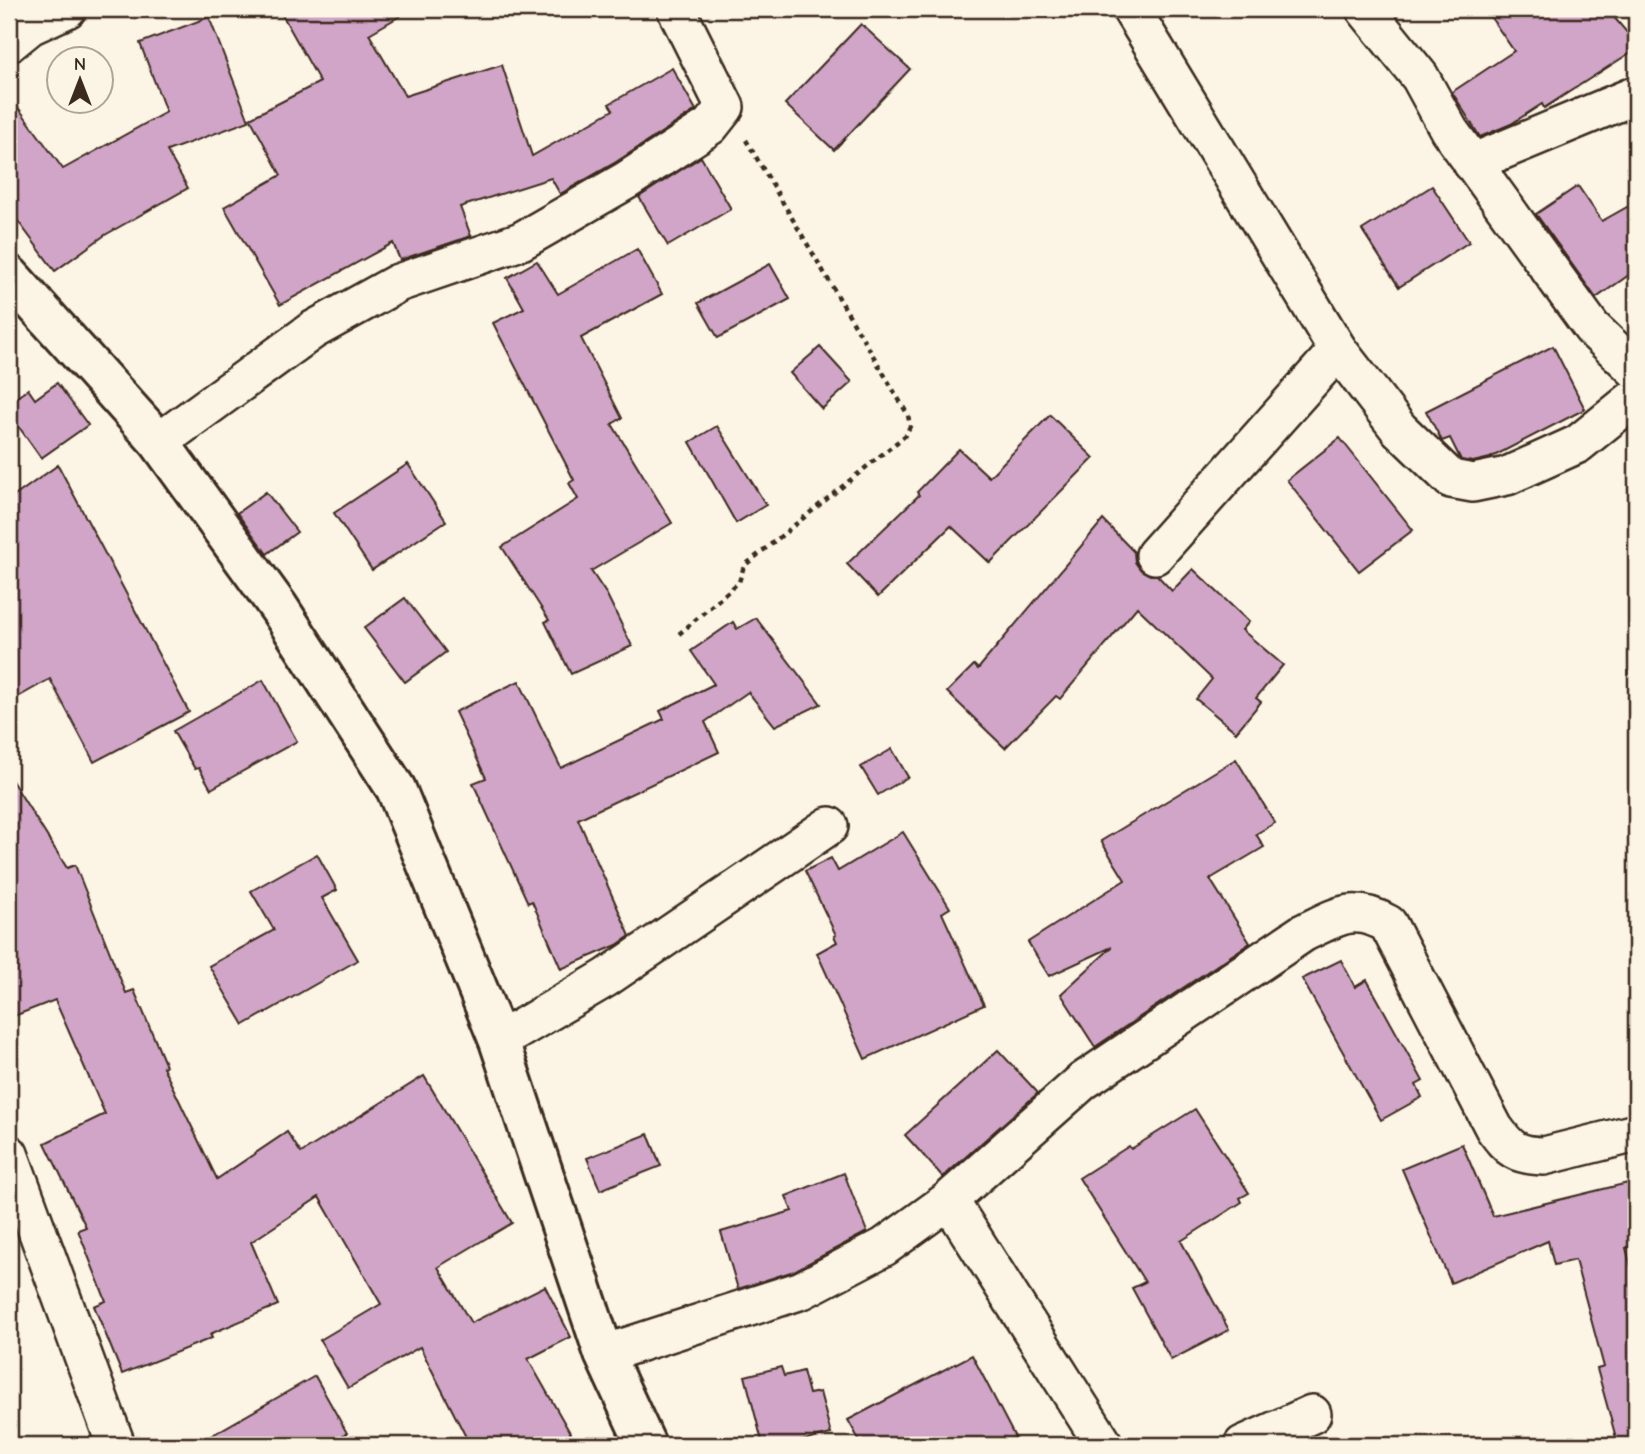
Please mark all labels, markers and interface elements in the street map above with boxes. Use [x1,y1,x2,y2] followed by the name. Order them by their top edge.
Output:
[46,46,116,116] north arrow
[74,53,86,75] text: N

